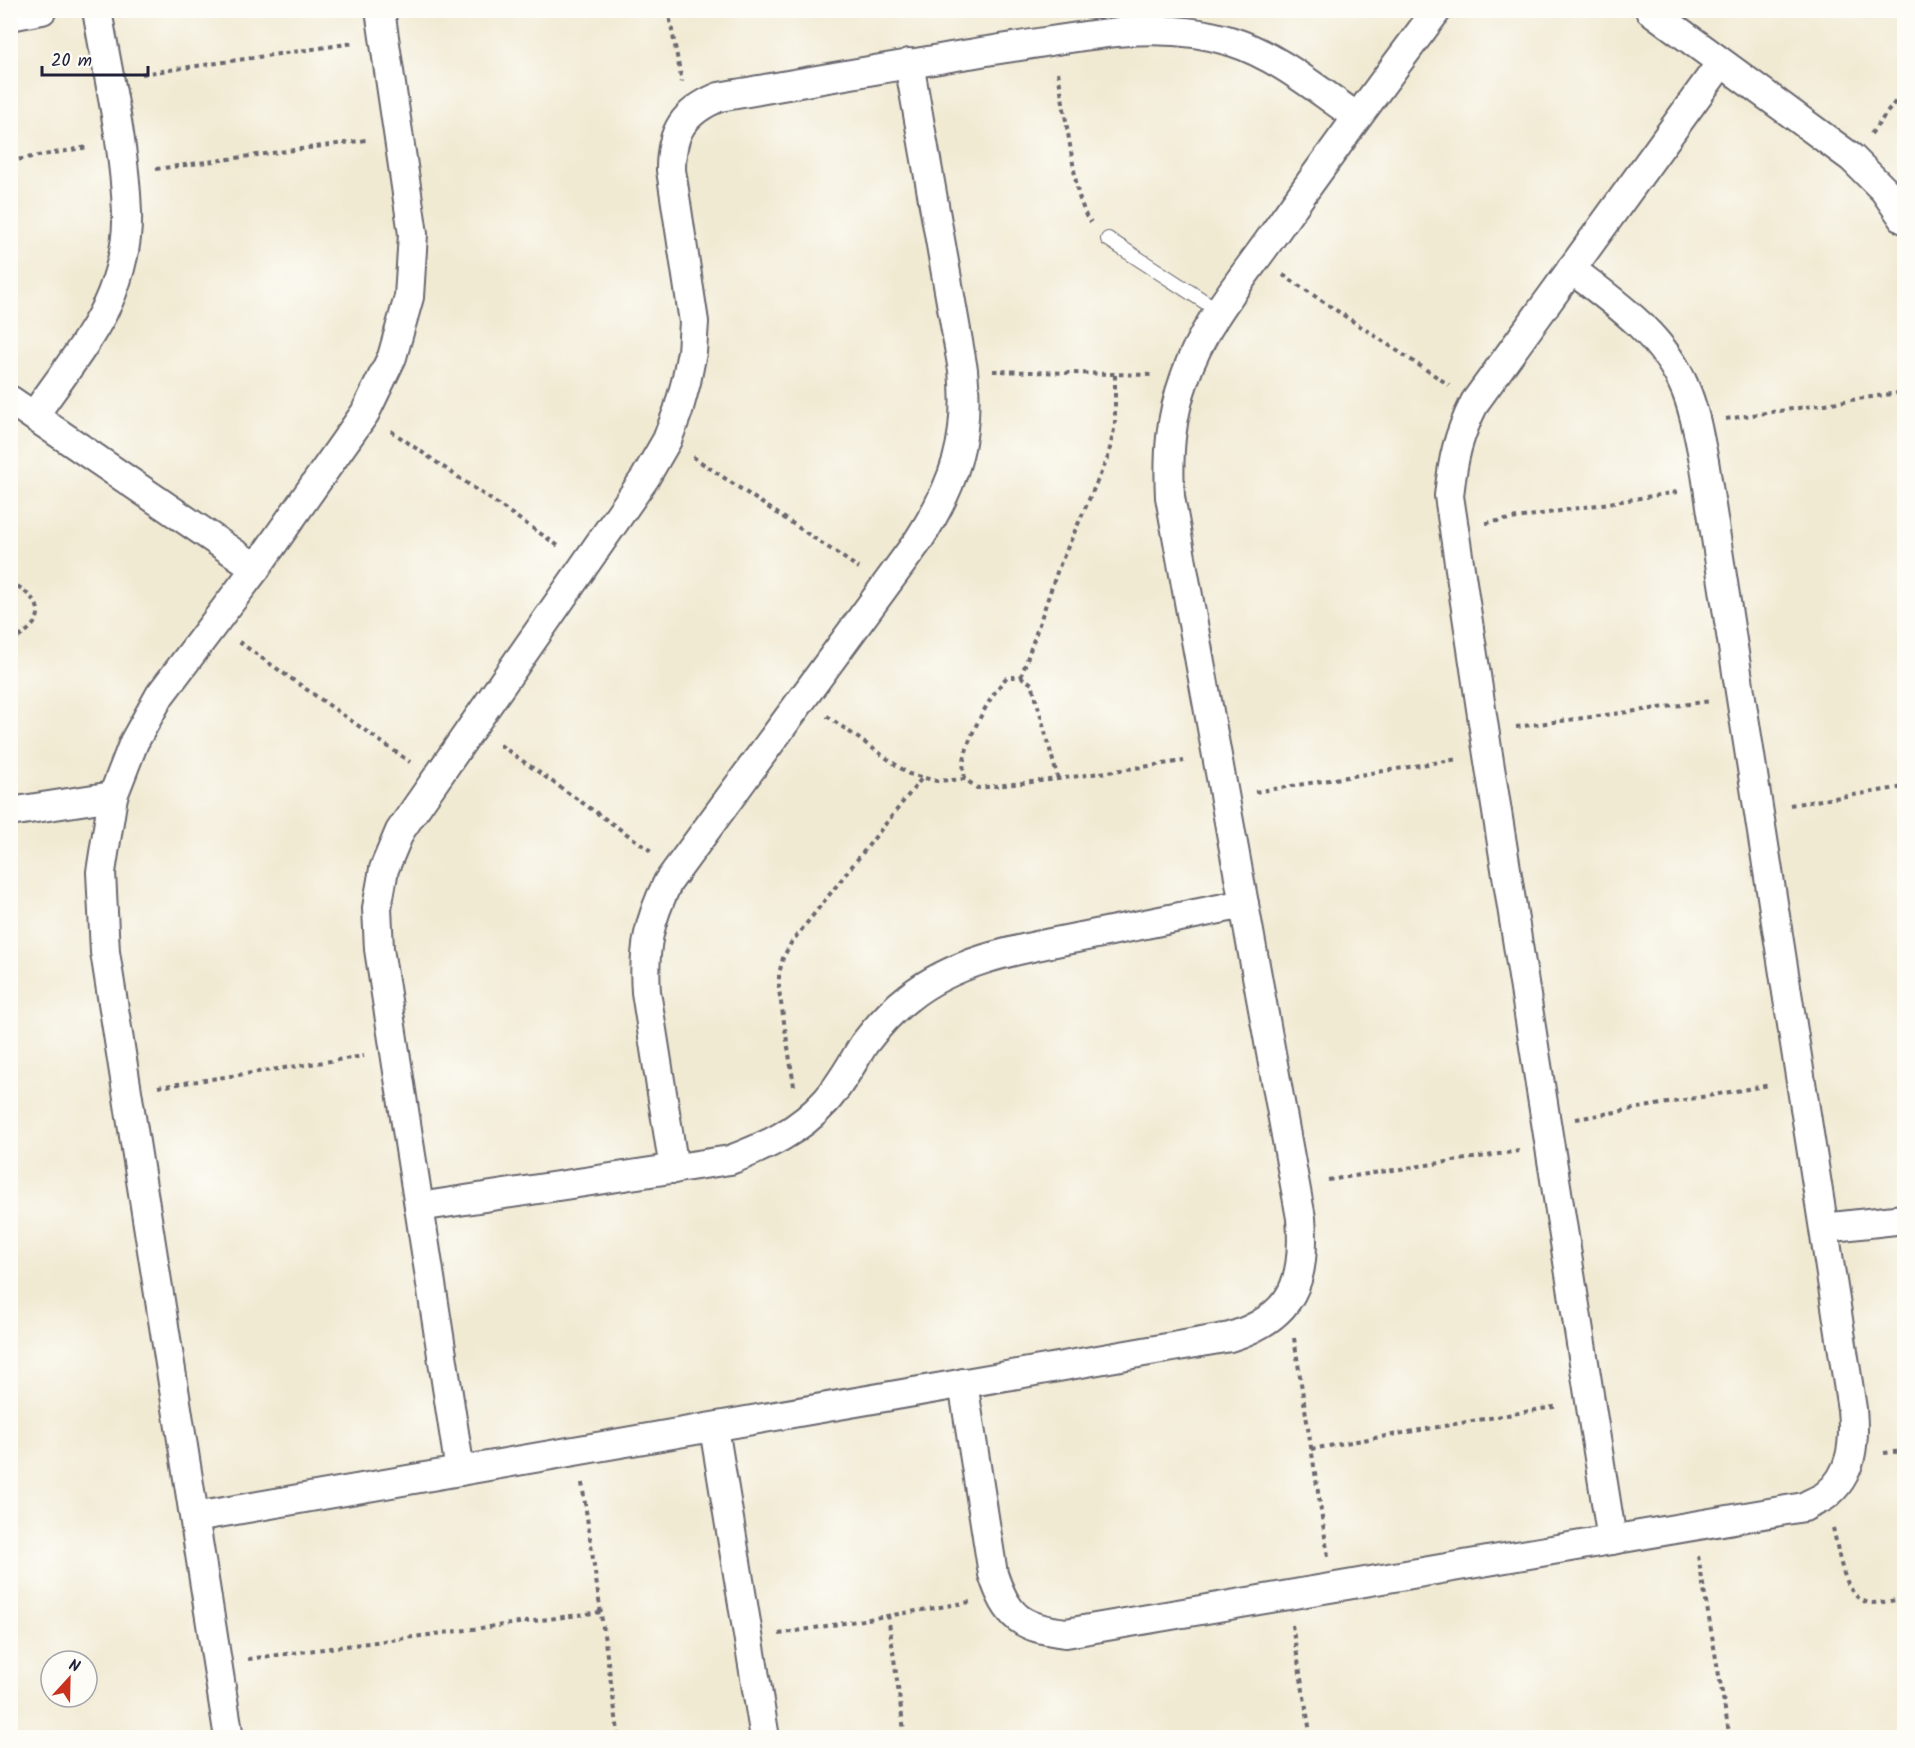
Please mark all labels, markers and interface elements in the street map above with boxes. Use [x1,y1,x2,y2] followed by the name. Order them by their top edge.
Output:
[42,39,148,77] scale bar
[51,47,92,76] text: 20 m
[39,1649,99,1709] north arrow
[65,1653,83,1680] text: N

